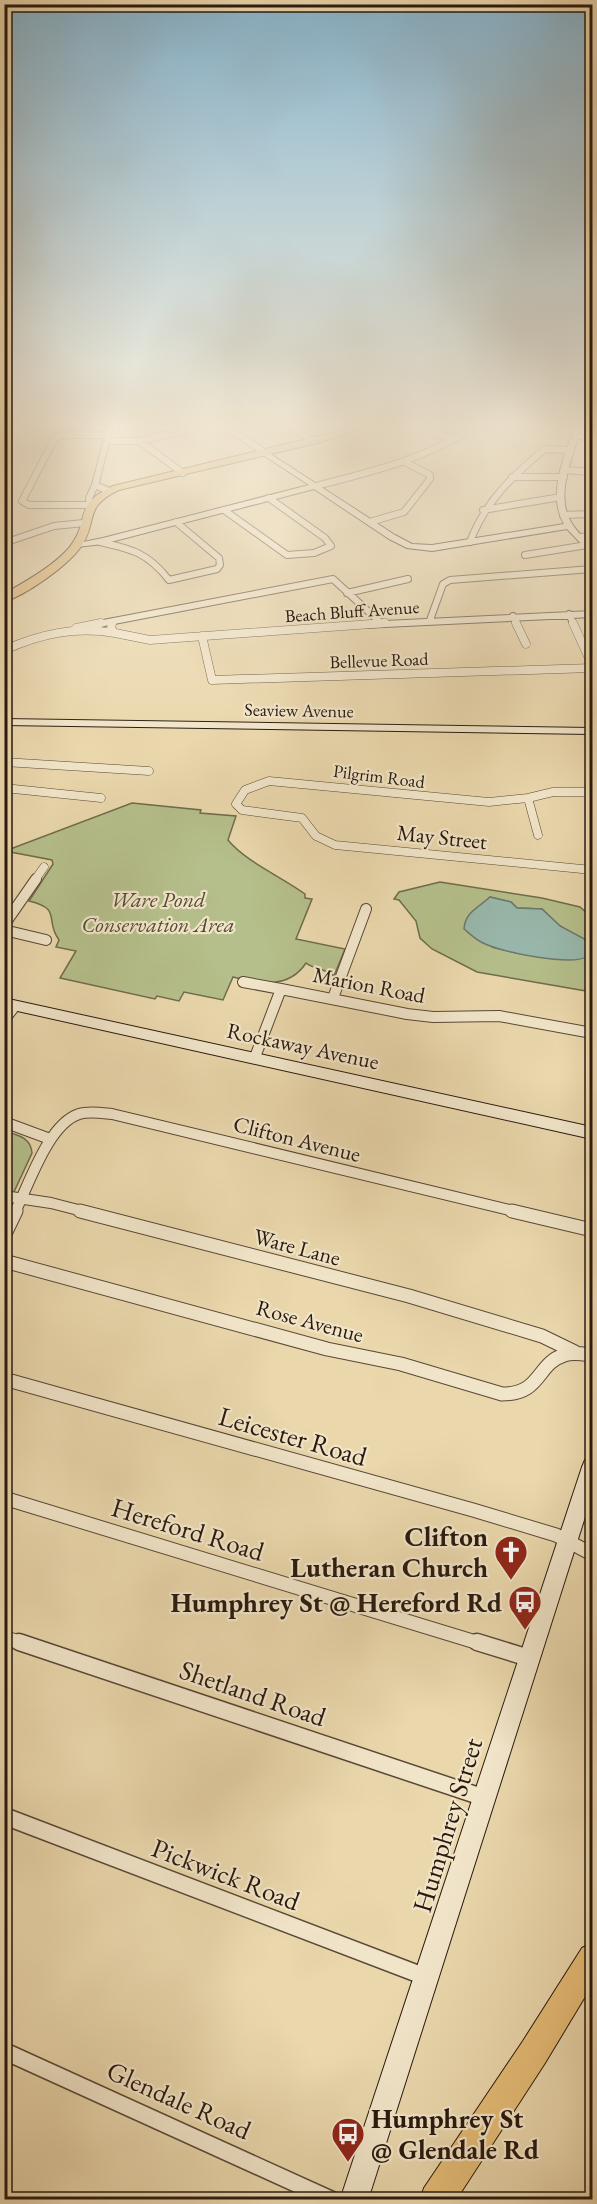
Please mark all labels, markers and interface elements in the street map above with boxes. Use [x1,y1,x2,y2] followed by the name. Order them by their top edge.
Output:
[284,595,420,627] street label: Beach Bluff Avenue
[329,647,430,673] street label: Bellevue Road
[244,698,354,722] street label: Seaview Avenue
[332,759,427,793] street label: Pilgrim Road
[396,818,489,856] street label: May Street
[81,885,235,939] park label: Ware Pond Conservation Area
[310,960,428,1010] street label: Marion Road
[224,1016,382,1076] street label: Rockaway Avenue
[230,1109,364,1169] street label: Clifton Avenue
[250,1221,344,1273] street label: Ware Lane
[253,1293,367,1349] street label: Rose Avenue
[215,1398,371,1474] street label: Leicester Road
[107,1489,269,1569] street label: Hereford Road
[290,1519,488,1585] place label: Clifton Lutheran Church
[493,1534,529,1581] church icon: Clifton Lutheran Church
[507,1584,543,1631] bus stop icon: Humphrey St @ Hereford Rd
[171,1585,502,1620] place label: Humphrey St @ Hereford Rd
[175,1652,331,1734] street label: Shetland Road
[404,1733,490,1917] street label: Humphrey Street
[147,1830,305,1918] street label: Pickwick Road
[101,2053,257,2148] street label: Glendale Road
[371,2101,539,2167] place label: Humphrey St @ Glendale Rd
[330,2116,366,2163] bus stop icon: Humphrey St @ Glendale Rd

